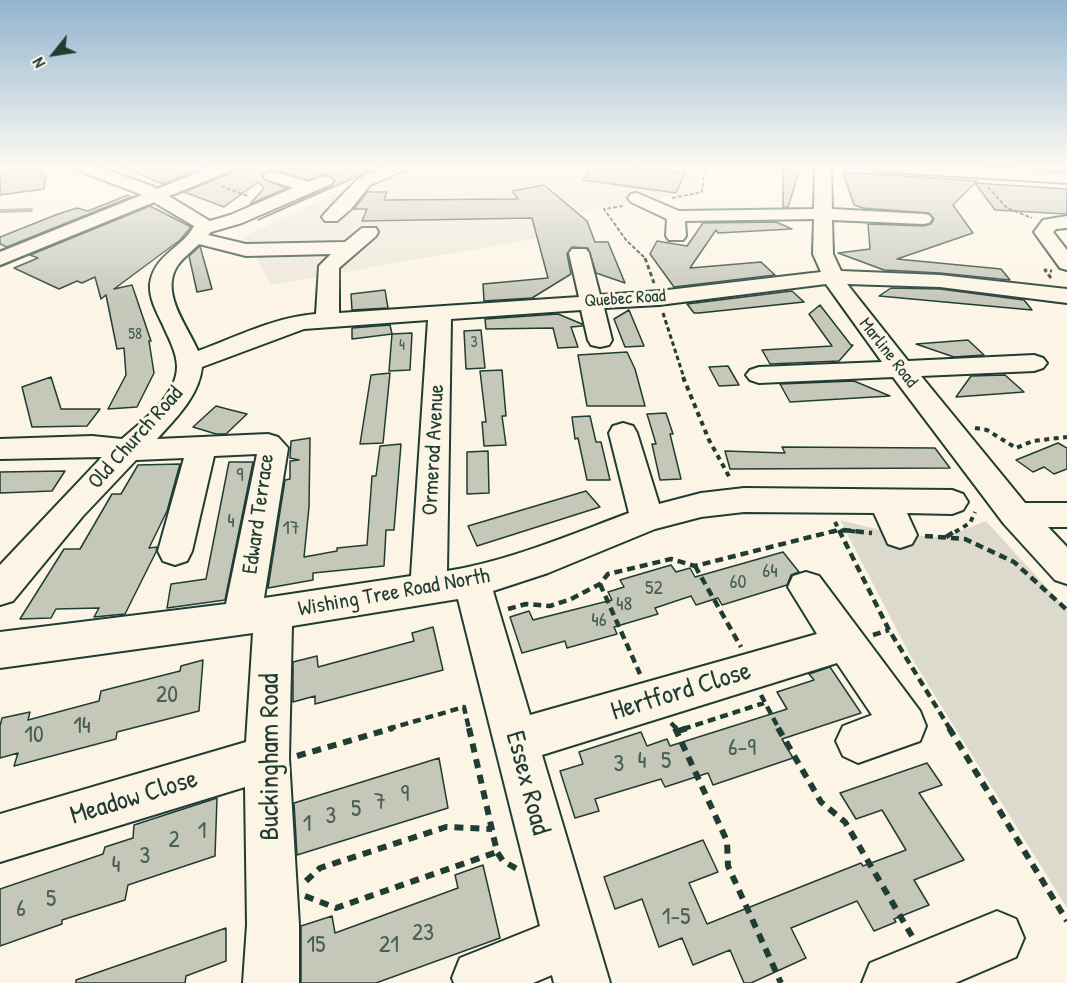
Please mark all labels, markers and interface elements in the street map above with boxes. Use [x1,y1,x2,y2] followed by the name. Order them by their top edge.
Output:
[24,24,84,84] north arrow
[27,54,50,72] text: N
[584,285,666,313] street label: Quebec Road
[854,314,922,392] street label: Marline Road
[128,325,142,345] house number: 58
[470,333,478,353] house number: 3
[399,336,405,356] house number: 4
[83,381,189,495] street label: Old Church Road
[417,384,451,516] street label: Ormerod Avenue
[237,452,281,576] street label: Edward Terrace
[236,464,244,488] house number: 9
[227,510,235,534] house number: 4
[282,517,300,541] house number: 17
[762,560,778,584] house number: 64
[296,563,492,623] street label: Wishing Tree Road North
[730,571,746,595] house number: 60
[645,577,663,601] house number: 52
[616,593,632,617] house number: 48
[591,609,607,633] house number: 46
[607,655,755,729] street label: Hertford Close
[255,673,287,841] street label: Buckingham Road
[156,682,178,710] house number: 20
[73,713,91,741] house number: 14
[24,722,44,750] house number: 10
[498,728,556,838] street label: Essex Road
[728,735,756,763] house number: 6-9
[638,748,646,776] house number: 4
[661,748,671,776] house number: 5
[614,751,624,779] house number: 3
[66,763,202,833] street label: Meadow Close
[401,781,409,809] house number: 9
[374,789,386,817] house number: 7
[351,796,361,824] house number: 5
[326,803,336,831] house number: 3
[303,811,311,839] house number: 1
[198,818,206,846] house number: 1
[168,827,180,855] house number: 2
[140,843,150,871] house number: 3
[112,852,120,880] house number: 4
[46,886,56,914] house number: 5
[16,896,26,924] house number: 6
[662,904,690,932] house number: 1-5
[412,920,434,948] house number: 23
[307,932,325,960] house number: 15
[379,932,399,960] house number: 21

